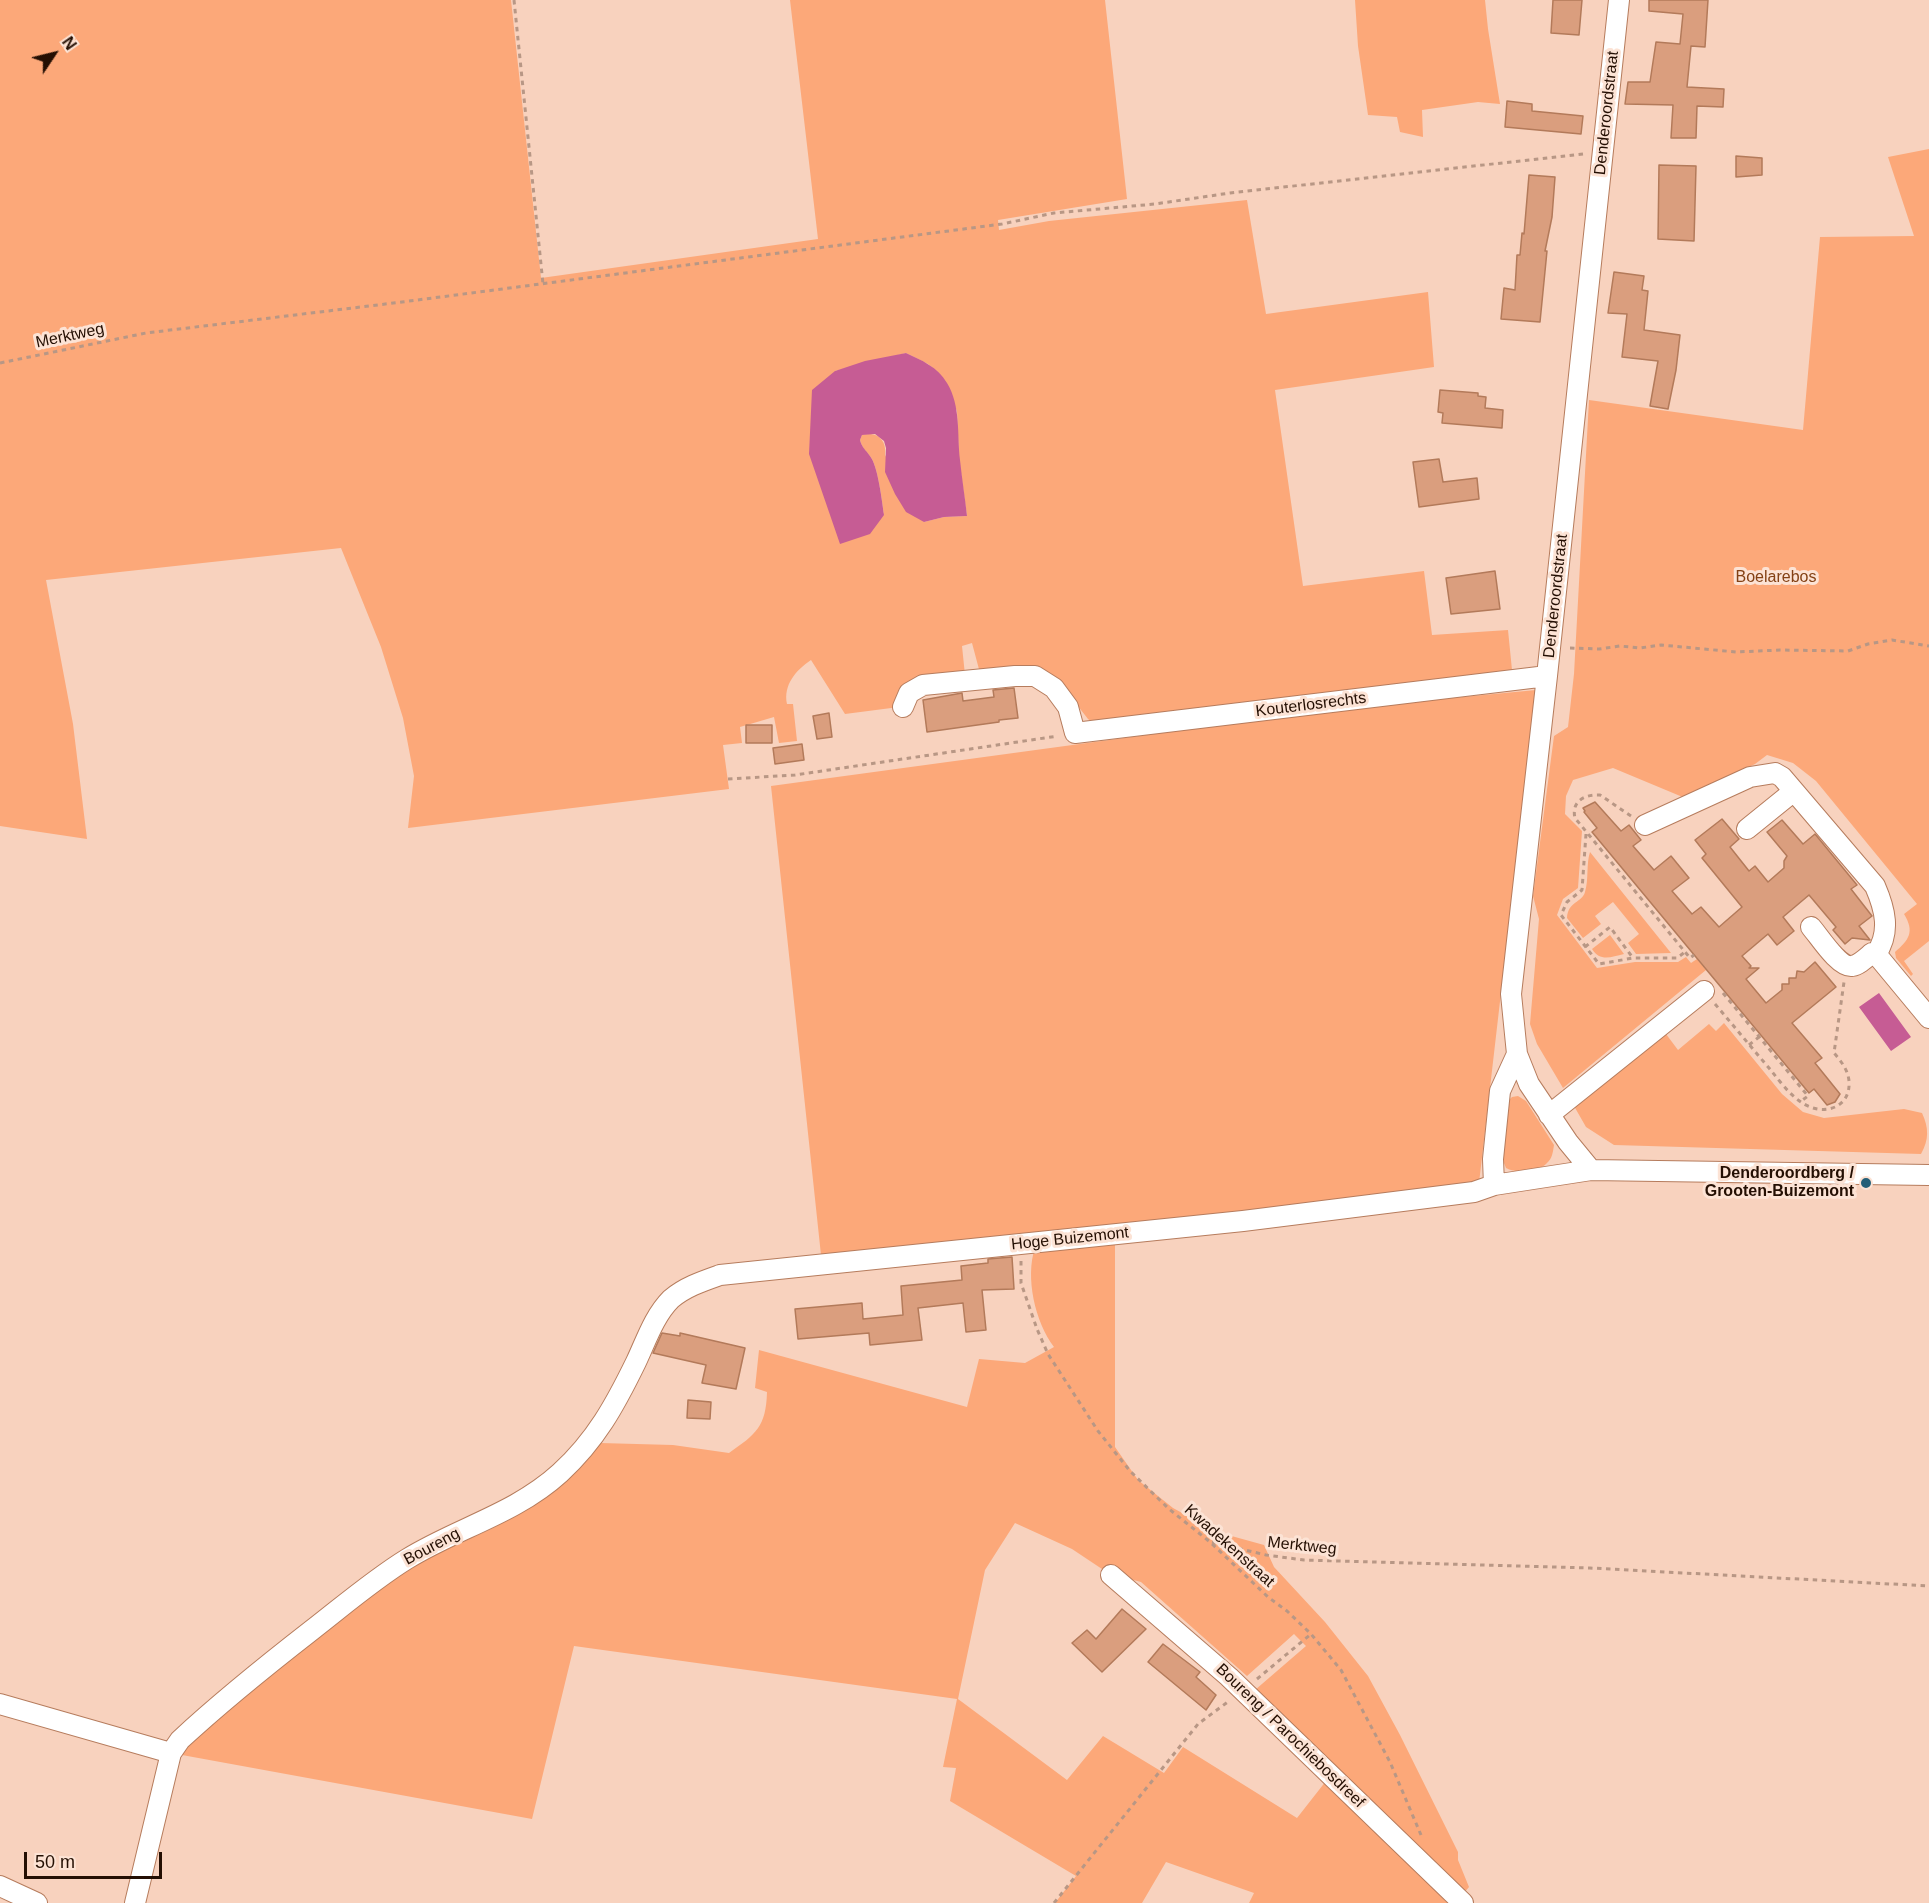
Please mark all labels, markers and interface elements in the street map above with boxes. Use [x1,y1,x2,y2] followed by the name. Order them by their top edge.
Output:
[24,24,84,84] north arrow
[59,34,79,53] text: N
[1591,50,1623,176] street label: Denderoordstraat
[34,319,106,353] street label: Merktweg
[1540,533,1572,659] street label: Denderoordstraat
[1736,568,1816,588] park label: Boelarebos
[1255,689,1367,721] street label: Kouterlosrechts
[1705,1164,1854,1202] place label: Denderoordberg / Grooten-Buizemont
[1859,1176,1873,1190] marker: Denderoordberg / Grooten-Buizemont
[1010,1223,1130,1255] street label: Hoge Buizemont
[1180,1500,1278,1592] street label: Kwadekenstraat
[401,1524,463,1570] street label: Boureng
[1267,1533,1337,1559] street label: Merktweg
[1212,1660,1368,1812] street label: Boureng / Parochiebosdreef
[27,1840,165,1878] scale bar
[35,1852,75,1872] text: 50 m

